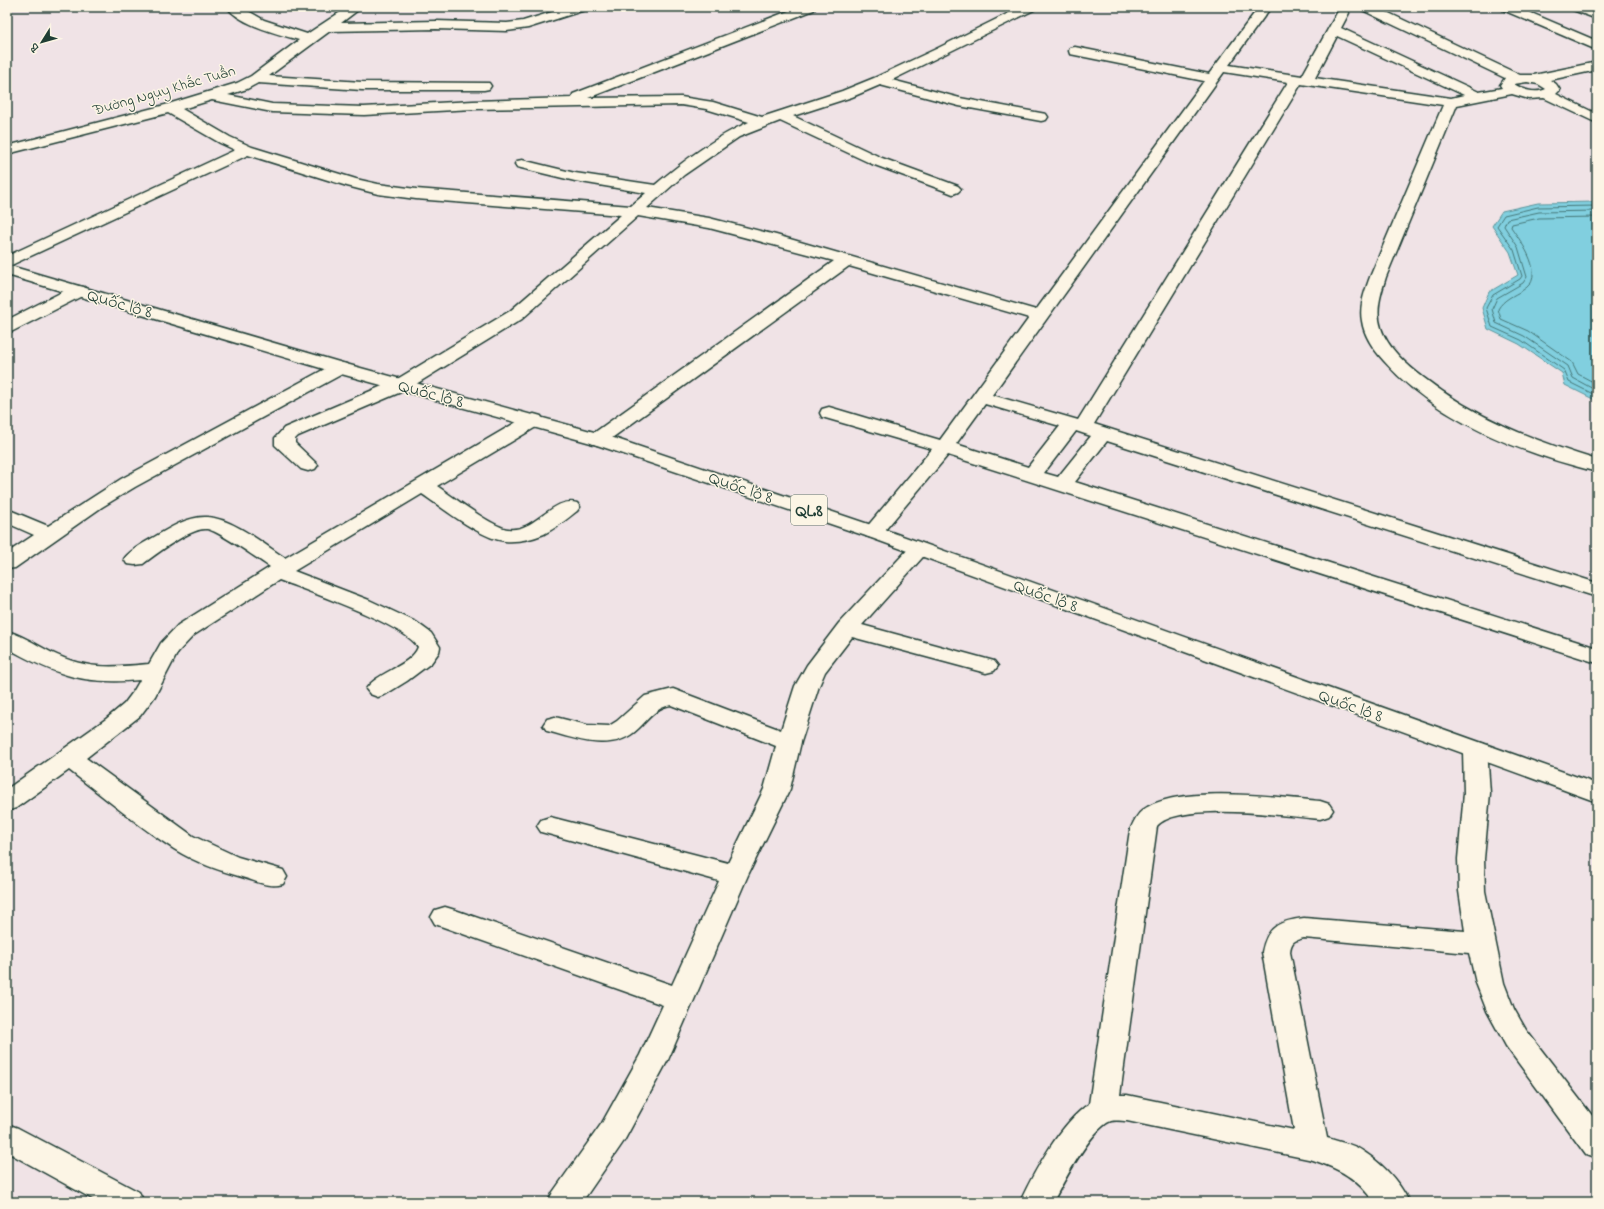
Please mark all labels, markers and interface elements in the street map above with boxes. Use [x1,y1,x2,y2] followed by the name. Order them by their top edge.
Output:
[22,22,62,62] north arrow
[26,39,44,56] text: B
[89,60,238,123] street label: Đường Ngụy Khắc Tuần
[84,283,155,327] street label: Quốc lộ 8
[395,374,466,416] street label: Quốc lộ 8
[705,466,776,512] street label: Quốc lộ 8
[791,495,827,525] road number: QL.8
[1010,573,1081,621] street label: Quốc lộ 8
[1315,683,1386,731] street label: Quốc lộ 8

